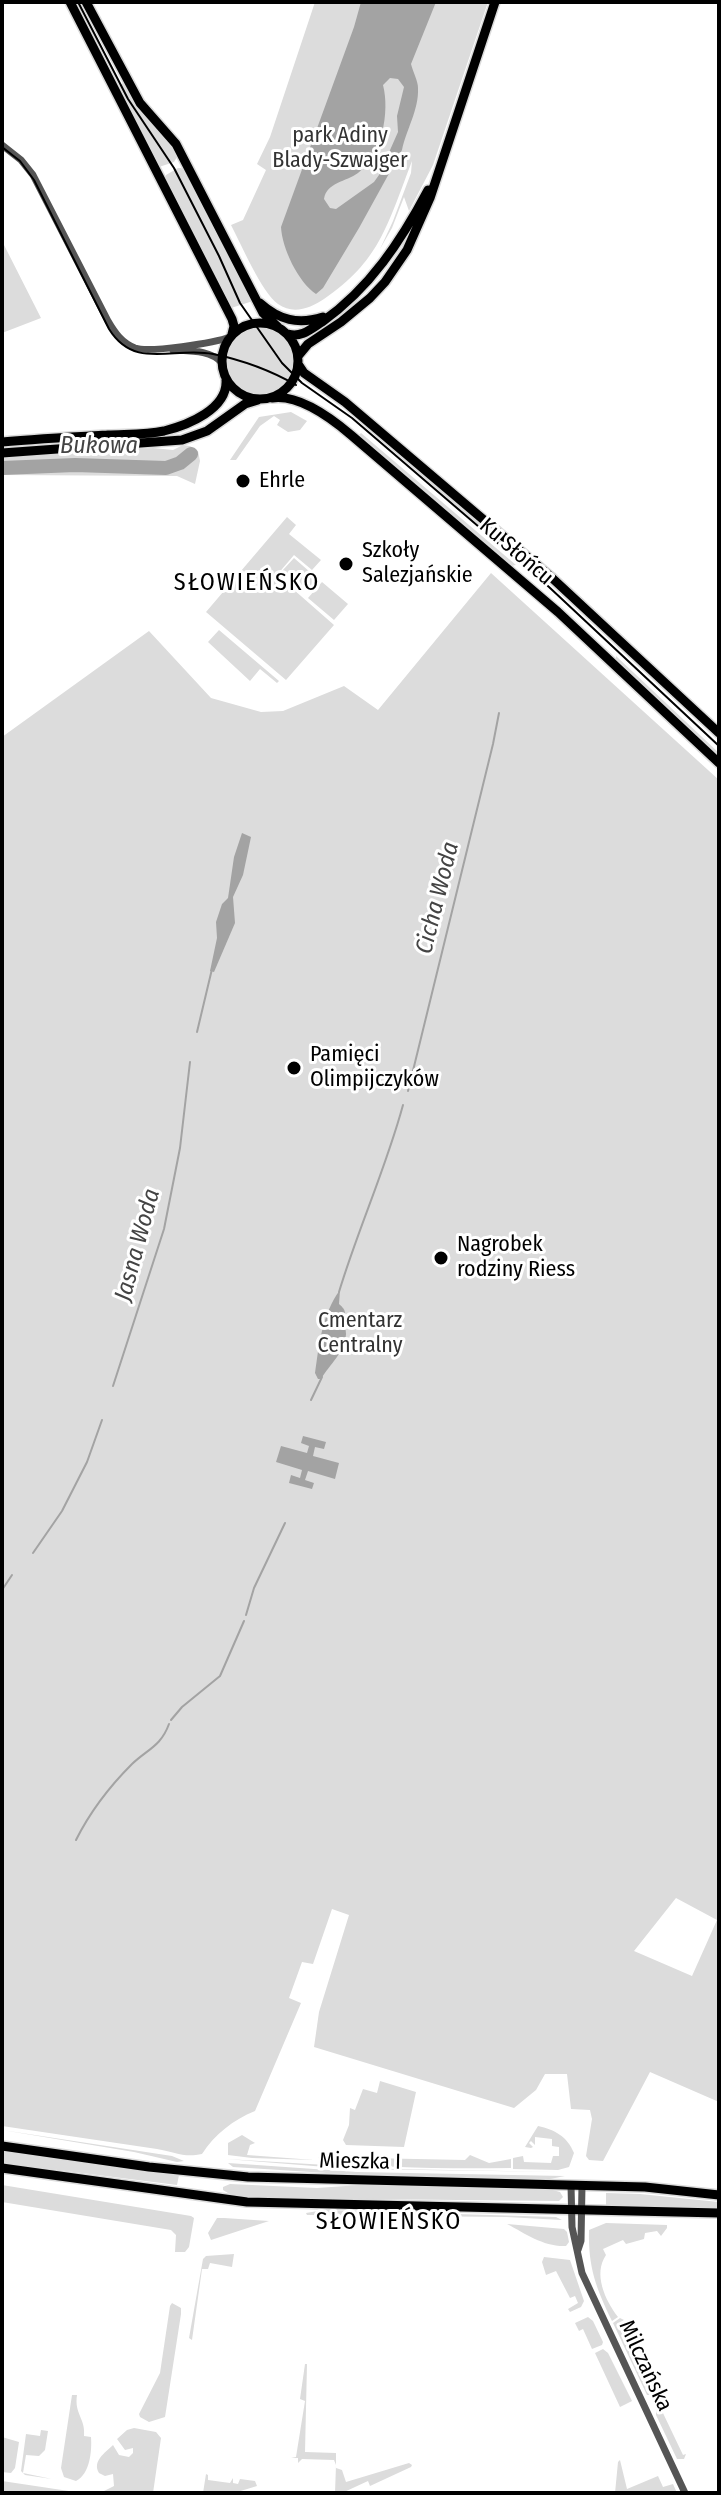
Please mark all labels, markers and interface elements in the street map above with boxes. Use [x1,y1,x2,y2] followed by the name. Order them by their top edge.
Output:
[272,123,408,174] park label: park Adiny Blady-Szwajger
[60,432,138,460] water label: Bukowa
[259,468,305,494] place label: Ehrle
[234,472,252,490] marker: Ehrle
[474,513,558,591] street label: Ku Słońcu
[362,538,473,590] place label: Szkoły Salezjańskie
[337,555,355,573] marker: Szkoły Salezjańskie
[174,569,320,597] district label: SŁOWIEŃSKO
[410,839,466,957] water label: Cicha Woda
[310,1042,439,1094] place label: Pamięci Olimpijczyków
[285,1059,303,1077] marker: Pamięci Olimpijczyków
[109,1186,167,1304] water label: Jasna Woda
[457,1232,575,1284] place label: Nagrobek rodziny Riess
[432,1249,450,1267] marker: Nagrobek rodziny Riess
[317,1308,403,1360] park label: Cmentarz Centralny
[319,2148,401,2176] street label: Mieszka I
[316,2208,462,2236] district label: SŁOWIEŃSKO
[612,2316,678,2416] street label: Milczańska

